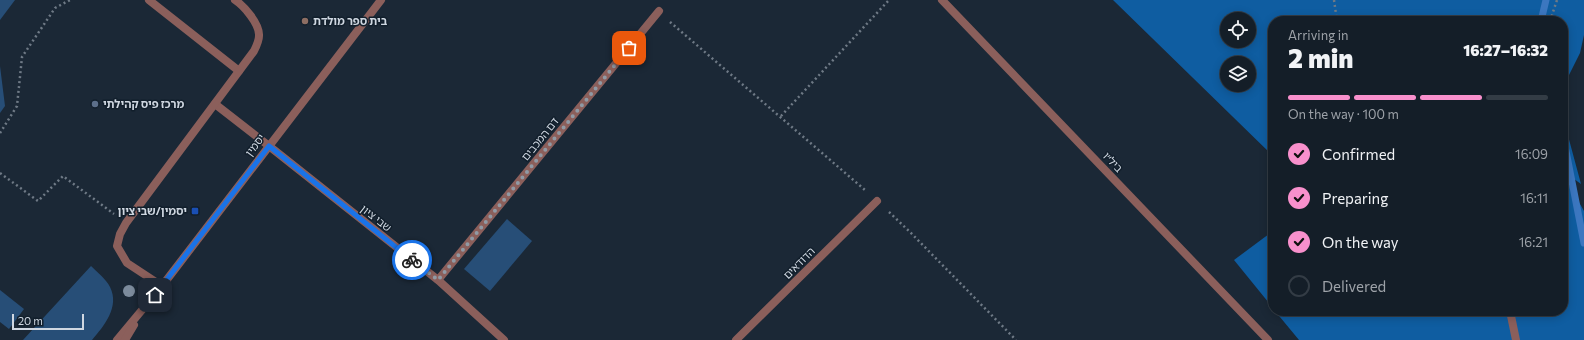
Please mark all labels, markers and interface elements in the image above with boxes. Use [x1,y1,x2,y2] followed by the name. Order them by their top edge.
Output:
[1220,12,1256,92] map controls
[1220,12,1256,48] button: locate
[313,14,388,27] place label: בית ספר מולדת
[300,16,310,26] marker: בית ספר מולדת
[1288,27,1348,43] text: Arriving in
[612,31,646,65] pin
[618,37,640,59] icon: bag
[1463,41,1548,59] text: 16:27–16:32
[1288,42,1353,73] text: 2 min
[1220,56,1256,92] button: layers
[103,97,184,110] place label: מרכז פיס קהילתי
[90,99,100,109] marker: מרכז פיס קהילתי
[1288,106,1399,122] text: On the way · 100 m
[518,114,561,163] street label: דם המכבים
[242,131,267,158] street label: יסמין
[1288,143,1310,165] icon: check
[1322,145,1395,163] text: Confirmed
[1515,146,1548,162] text: 16:09
[1101,149,1126,174] street label: ביל״ו
[1288,187,1310,209] icon: check
[1322,189,1388,207] text: Preparing
[1520,190,1548,206] text: 16:11
[358,202,394,234] street label: שבי ציון
[118,204,187,217] place label: יסמין/שבי ציון
[190,206,200,216] marker: יסמין/שבי ציון
[1288,231,1310,253] icon: check
[1322,233,1399,251] text: On the way
[1519,234,1548,250] text: 16:21
[392,240,432,280] courier
[780,244,817,281] street label: הדודאים
[401,249,423,271] icon: bike
[1322,277,1386,295] text: Delivered
[138,278,172,312] pin
[144,284,166,306] icon: home
[12,312,84,331] scale bar
[18,314,43,327] text: 20 m

